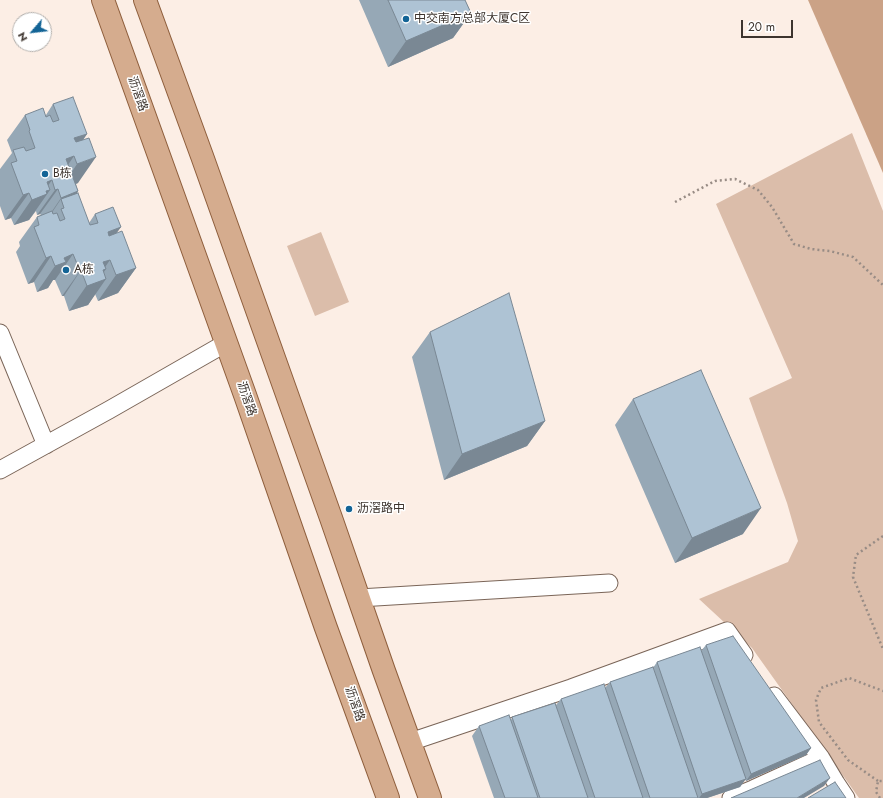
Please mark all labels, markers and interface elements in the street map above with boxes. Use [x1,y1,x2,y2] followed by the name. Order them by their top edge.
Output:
[12,12,52,52] north arrow
[414,12,530,26] place label: 中交南方总部大厦C区
[743,12,795,38] scale bar
[401,14,411,24] marker: 中交南方总部大厦C区
[748,18,775,36] text: 20 m
[13,30,31,45] text: N
[124,75,150,113] street label: 沥滘路
[53,167,72,181] place label: B栋
[40,169,50,179] marker: B栋
[74,263,94,277] place label: A栋
[61,265,71,275] marker: A栋
[233,380,259,418] street label: 沥滘路
[357,502,405,516] place label: 沥滘路中
[344,504,354,514] marker: 沥滘路中
[341,685,367,723] street label: 沥滘路

